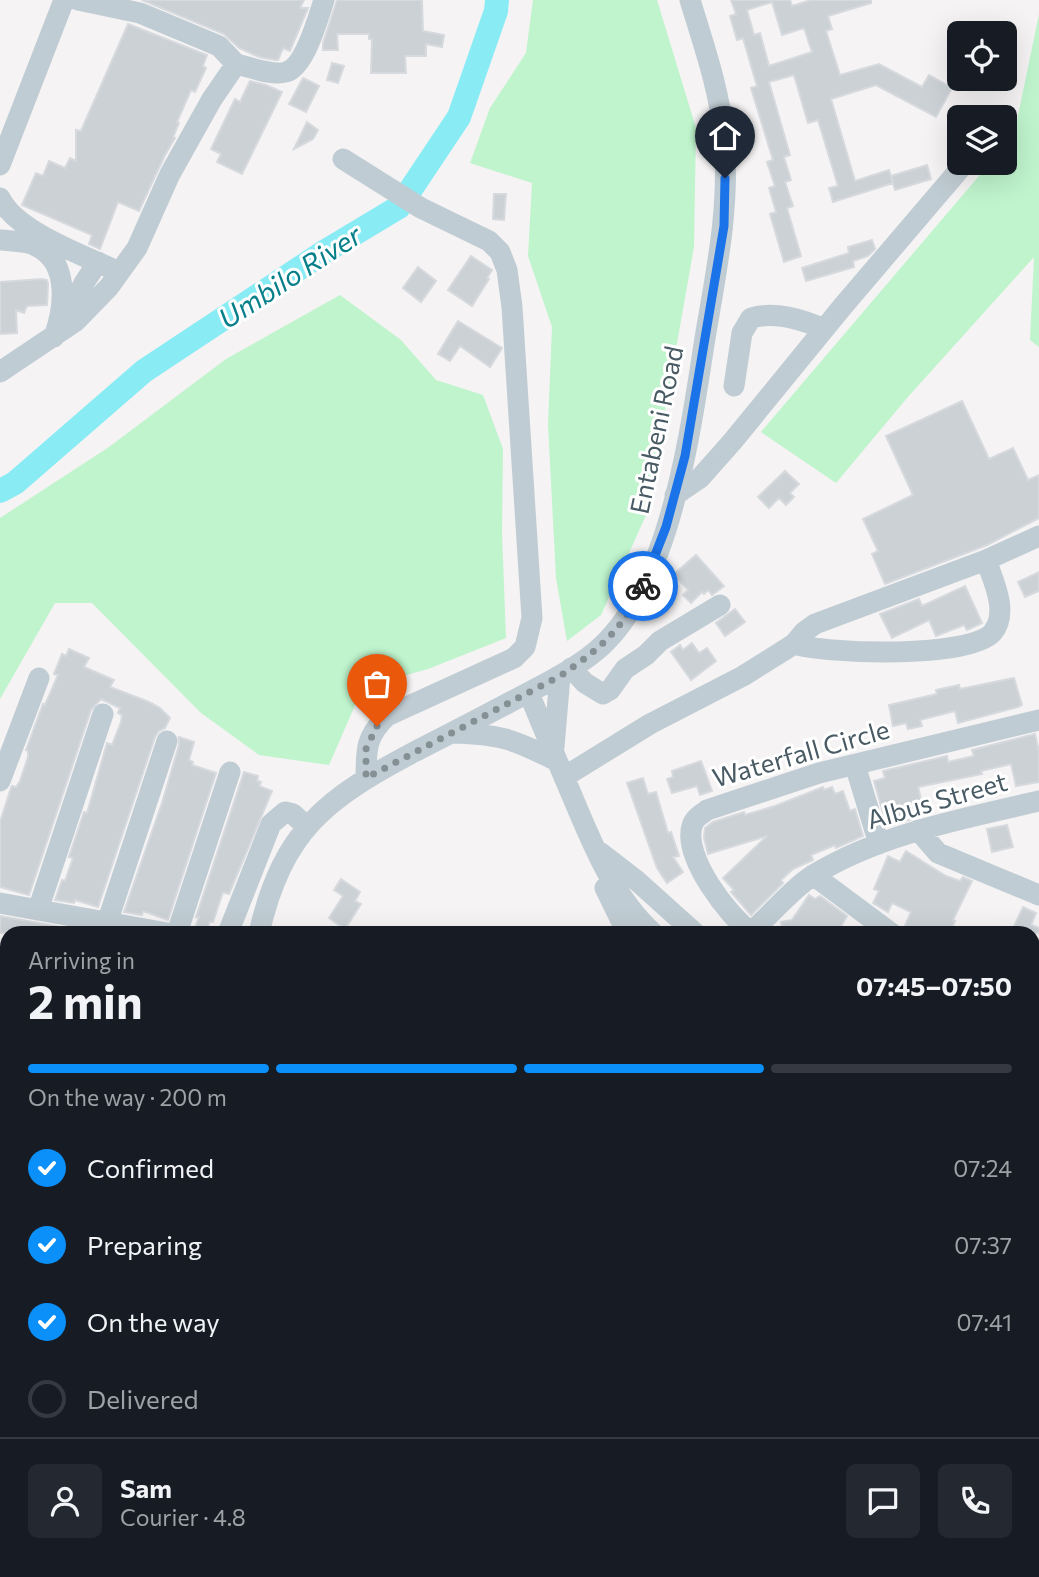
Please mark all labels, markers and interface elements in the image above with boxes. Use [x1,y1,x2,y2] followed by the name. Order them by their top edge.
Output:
[947,21,1017,175] map controls
[947,21,1017,91] button: locate
[947,105,1017,175] button: layers
[695,106,755,178] pin
[706,117,744,155] icon: home
[211,217,368,335] water label: Umbilo River
[623,343,688,517] street label: Entabeni Road
[608,551,678,621] courier
[624,567,662,605] icon: bike
[347,654,407,726] pin
[358,665,396,703] icon: bag
[708,712,893,793] street label: Waterfall Circle
[863,765,1010,834] street label: Albus Street
[28,946,135,974] text: Arriving in
[856,970,1012,1001] text: 07:45–07:50
[28,972,143,1028] text: 2 min
[28,1083,227,1111] text: On the way · 200 m
[28,1149,66,1187] icon: check
[87,1152,214,1183] text: Confirmed
[953,1154,1012,1182] text: 07:24
[28,1226,66,1264] icon: check
[87,1229,202,1260] text: Preparing
[954,1231,1012,1259] text: 07:37
[28,1303,66,1341] icon: check
[87,1306,220,1337] text: On the way
[957,1308,1012,1336] text: 07:41
[87,1383,198,1414] text: Delivered
[28,1464,102,1538] button: person
[846,1464,920,1538] button: chat
[938,1464,1012,1538] button: phone
[120,1472,172,1503] text: Sam
[120,1503,246,1531] text: Courier · 4.8

